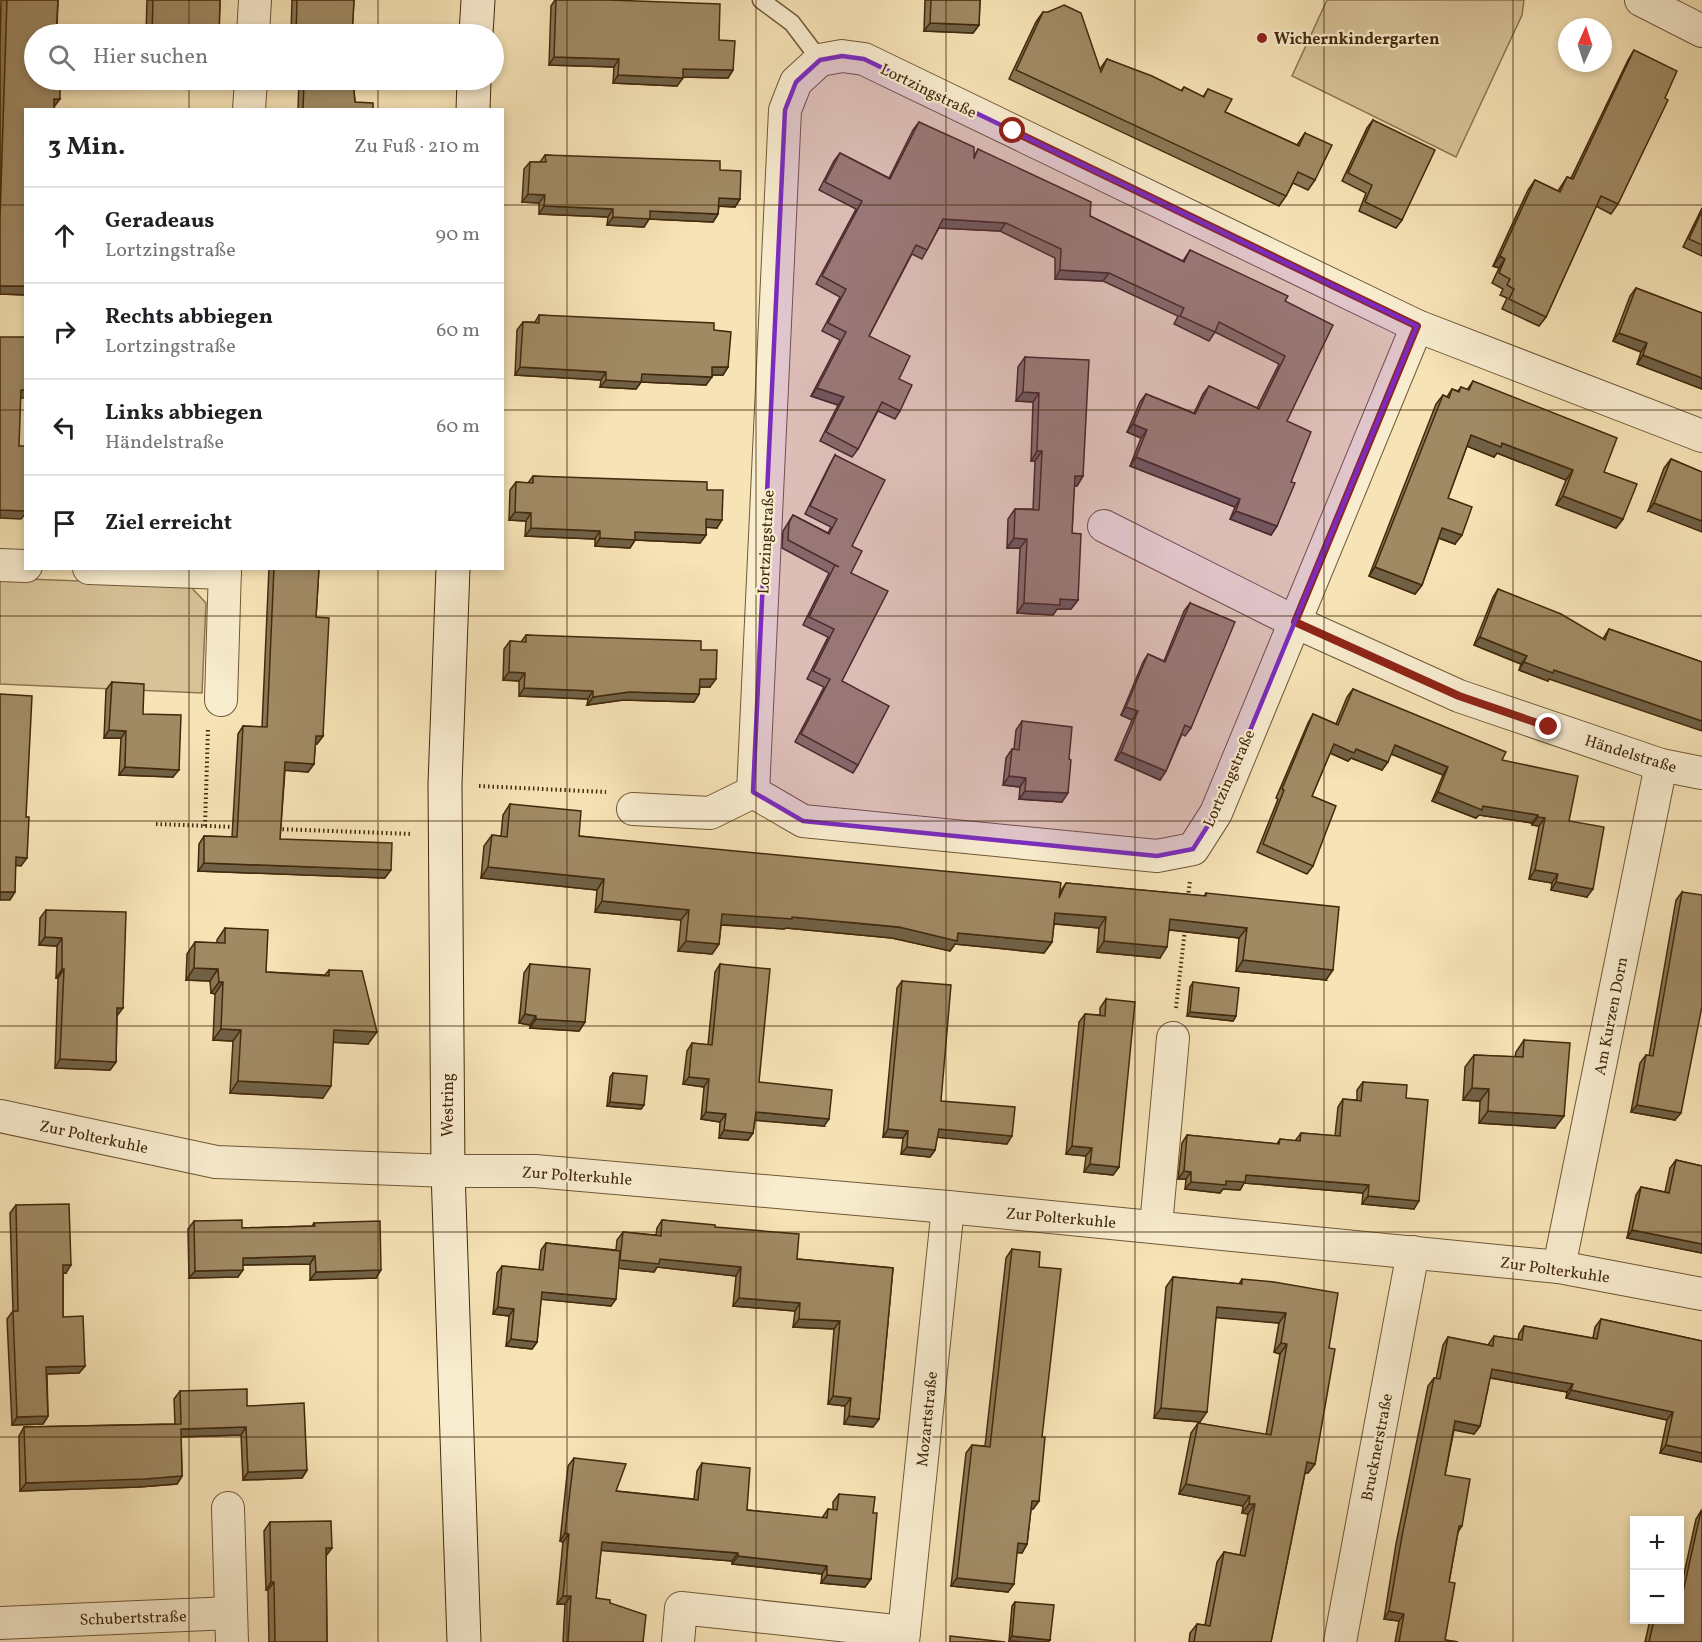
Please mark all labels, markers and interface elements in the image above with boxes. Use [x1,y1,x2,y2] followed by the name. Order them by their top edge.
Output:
[1558,18,1612,72] north arrow
[24,24,504,90] search box
[1274,29,1440,51] place label: Wichernkindergarten
[1255,31,1269,45] marker: Wichernkindergarten
[45,41,78,74] icon: search
[93,42,208,73] text: Hier suchen
[876,59,980,125] street label: Lortzingstraße
[999,117,1025,143] route start
[48,129,125,165] text: 3 Min.
[354,133,480,161] text: Zu Fuß · 210 m
[105,206,215,237] text: Geradeaus
[48,219,81,252] icon: ahead
[436,221,480,249] text: 90 m
[105,237,236,265] text: Lortzingstraße
[105,302,273,333] text: Rechts abbiegen
[48,315,81,348] icon: right
[436,317,480,345] text: 60 m
[105,333,236,361] text: Lortzingstraße
[105,398,263,429] text: Links abbiegen
[48,411,81,444] icon: left
[436,413,480,441] text: 60 m
[105,429,224,457] text: Händelstraße
[753,489,781,595] street label: Lortzingstraße
[48,507,81,540] icon: arrive
[105,508,232,539] text: Ziel erreicht
[1535,713,1561,739] route end
[1198,727,1261,831] street label: Lortzingstraße
[1582,730,1679,779] street label: Händelstraße
[1590,955,1634,1077] street label: Am Kurzen Dorn
[438,1073,460,1137] street label: Westring
[37,1116,150,1160] street label: Zur Polterkuhle
[521,1162,633,1192] street label: Zur Polterkuhle
[1005,1203,1117,1235] street label: Zur Polterkuhle
[1498,1252,1611,1290] street label: Zur Polterkuhle
[912,1370,944,1468] street label: Mozartstraße
[1357,1392,1399,1503] street label: Brucknerstraße
[1630,1516,1684,1624] map controls
[1630,1516,1684,1570] button: +
[1630,1570,1684,1624] button: −
[79,1606,187,1632] street label: Schubertstraße

